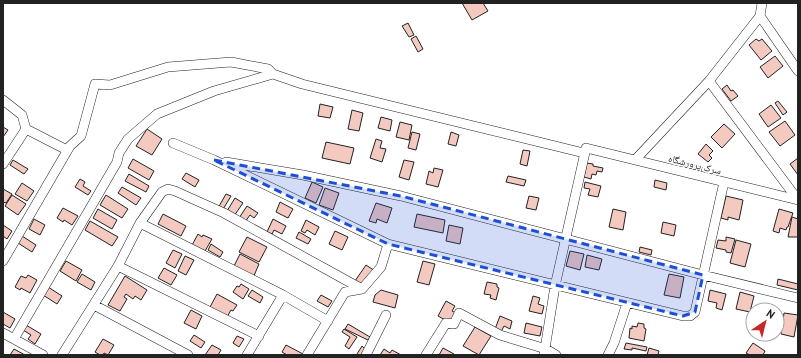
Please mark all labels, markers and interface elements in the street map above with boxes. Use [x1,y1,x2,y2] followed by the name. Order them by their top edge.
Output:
[667,152,723,178] street label: سرک پرورشگاه
[745,302,785,342] north arrow
[764,306,778,322] text: N

